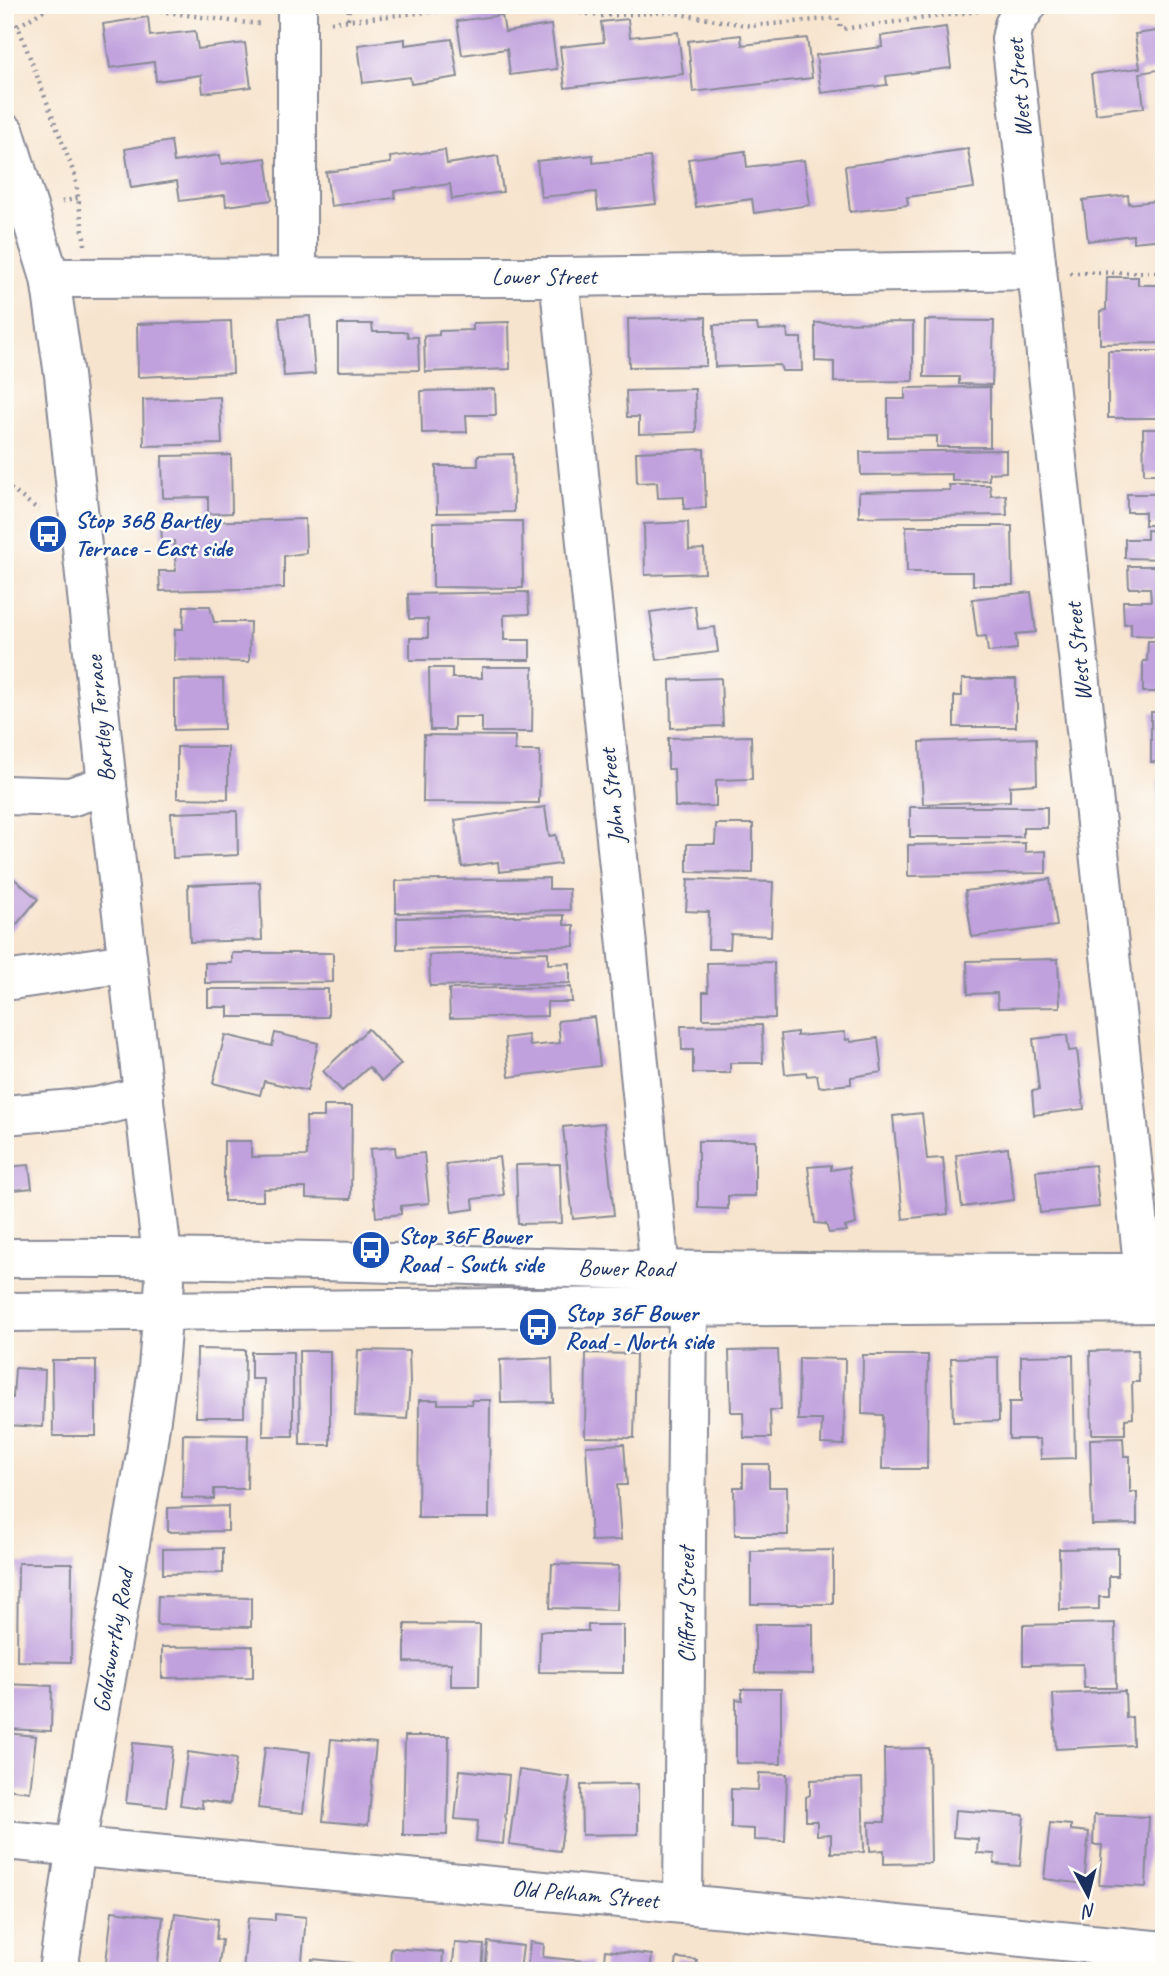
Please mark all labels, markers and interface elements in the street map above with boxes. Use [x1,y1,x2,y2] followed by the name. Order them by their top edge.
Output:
[1000,35,1038,139] street label: West Street
[492,261,599,291] street label: Lower Street
[75,505,234,563] place label: Stop 36B Bartley Terrace - East side
[27,513,69,555] bus stop icon: Stop 36B Bartley Terrace - East side
[1058,599,1098,703] street label: West Street
[78,652,122,784] street label: Bartley Terrace
[592,745,632,846] street label: John Street
[398,1221,545,1279] place label: Stop 36F Bower Road - South side
[350,1229,392,1271] bus stop icon: Stop 36F Bower Road - South side
[578,1252,678,1284] street label: Bower Road
[565,1298,715,1356] place label: Stop 36F Bower Road - North side
[517,1306,559,1348] bus stop icon: Stop 36F Bower Road - North side
[671,1544,701,1663] street label: Clifford Street
[86,1564,141,1715] street label: Goldsworthy Road
[1054,1860,1124,1930] north arrow
[510,1873,662,1916] street label: Old Pelham Street
[1079,1898,1097,1924] text: N

